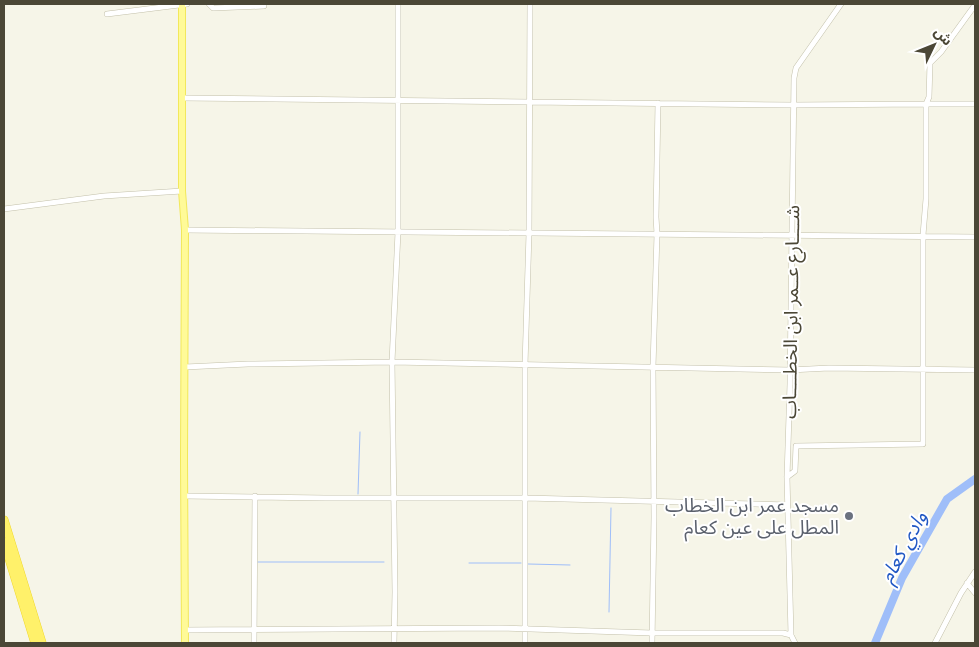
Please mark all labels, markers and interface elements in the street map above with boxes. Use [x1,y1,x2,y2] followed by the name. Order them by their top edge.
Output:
[909,20,959,70] north arrow
[930,23,957,49] text: ش
[777,205,806,419] street label: شــــارع عــمر ابن الخطــــاب
[665,493,839,542] place label: مسجد عمر ابن الخطاب المطل على عين كعام
[873,507,935,590] water label: وادي كعام
[843,510,855,522] marker: مسجد عمر ابن الخطاب المطل على عين كعام

